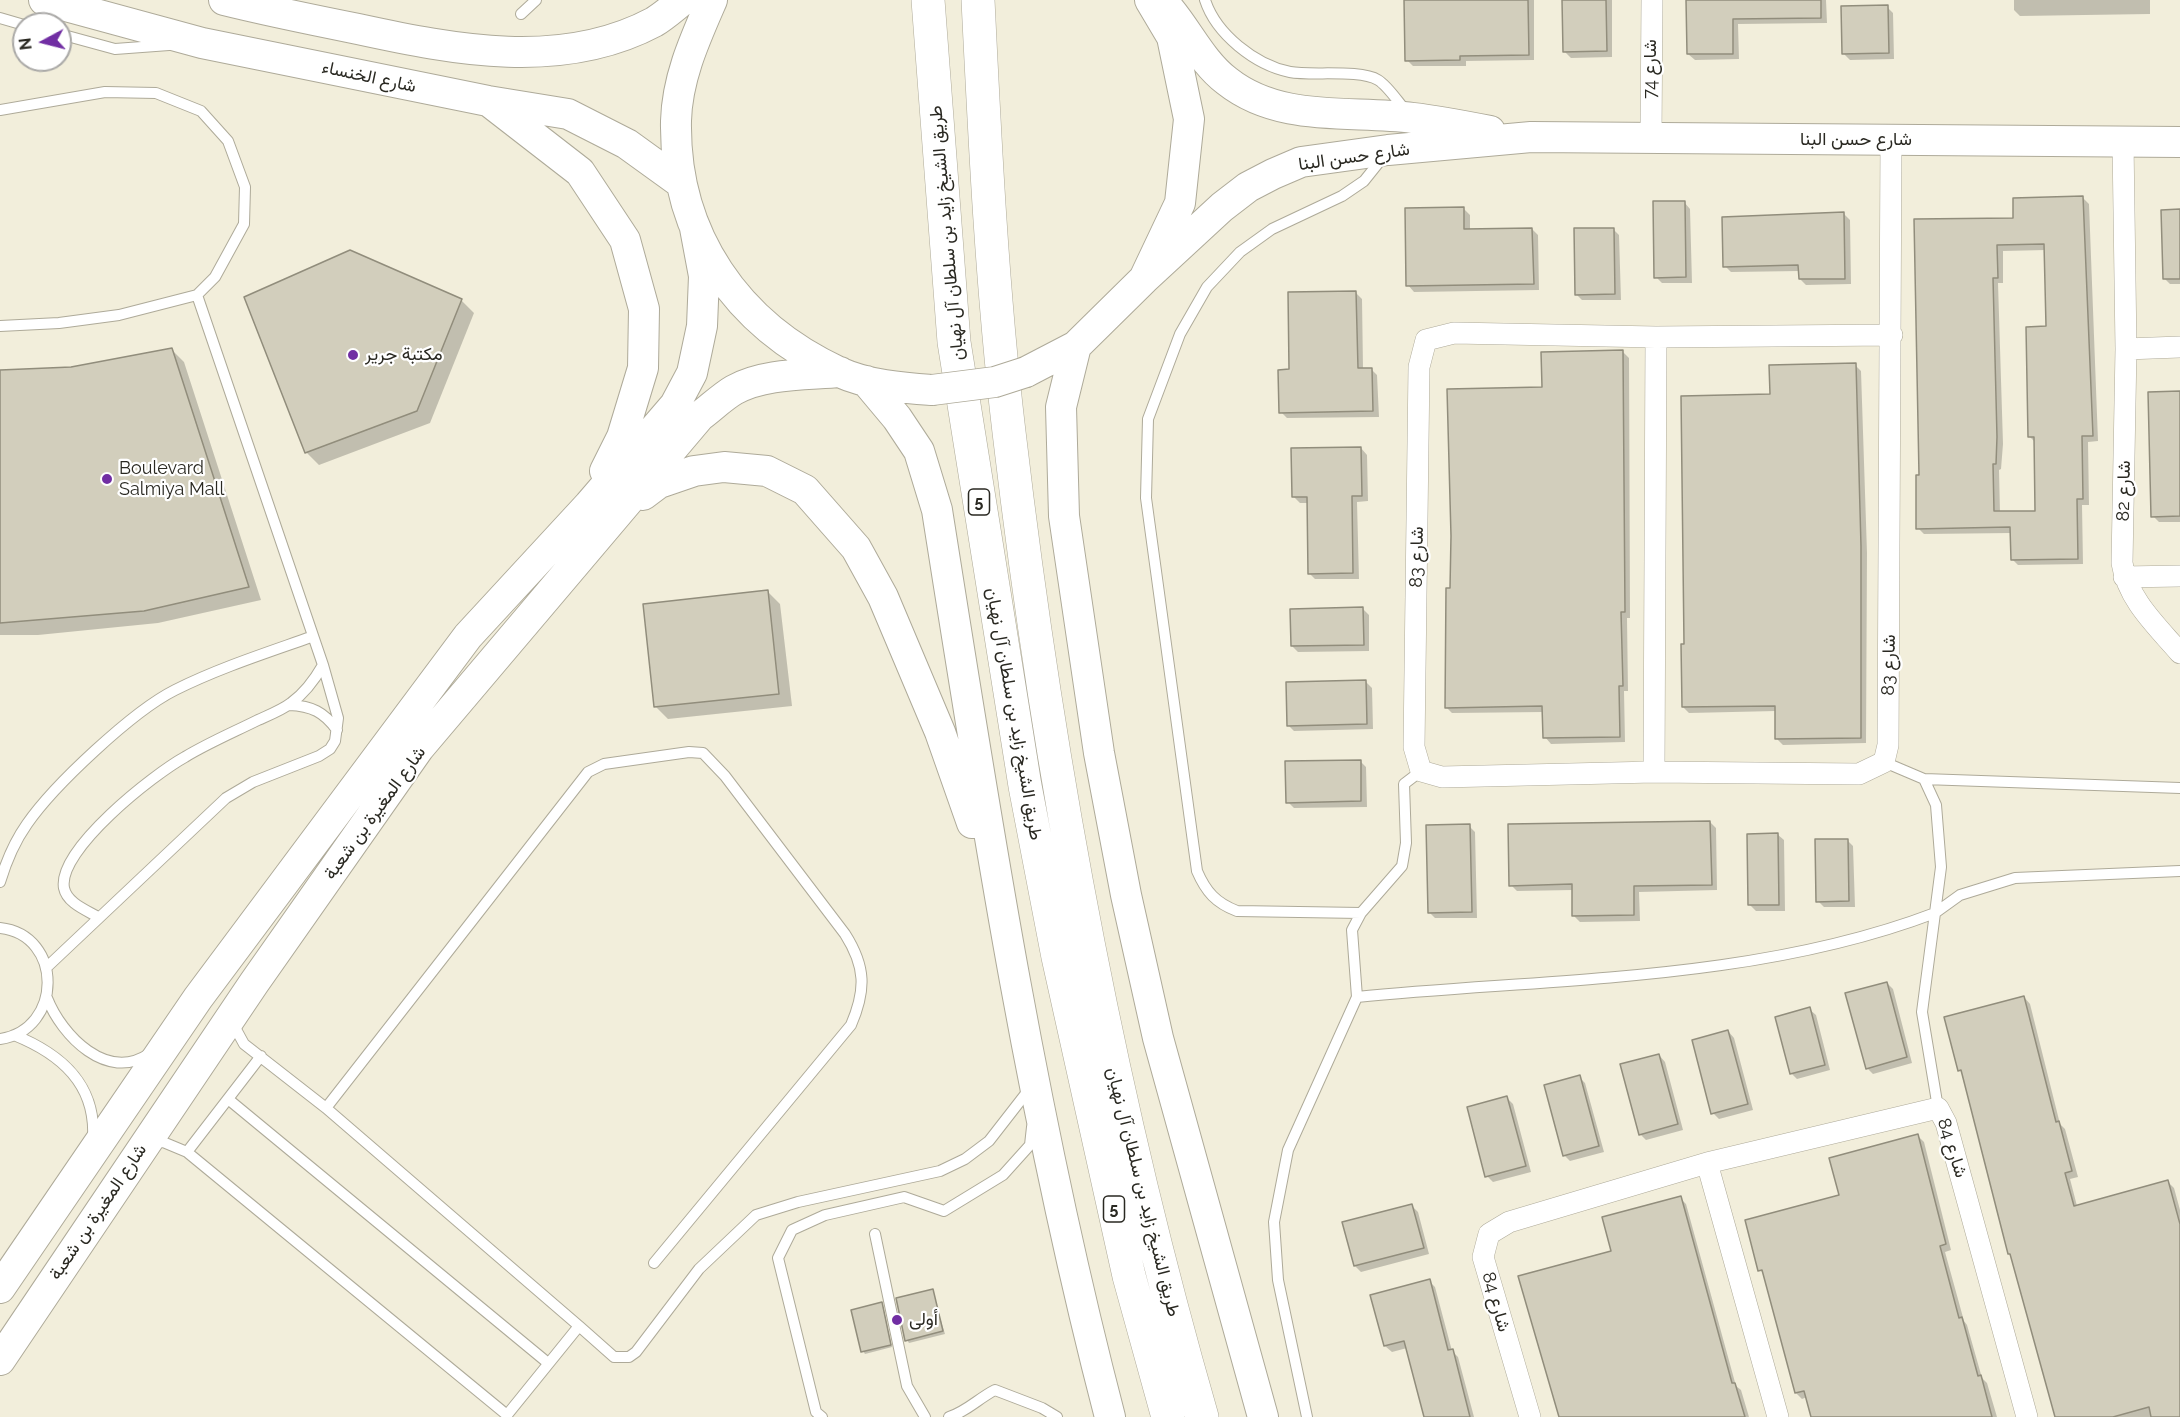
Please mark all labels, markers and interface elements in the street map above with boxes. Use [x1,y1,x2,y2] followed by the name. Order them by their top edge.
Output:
[12,12,72,72] north arrow
[15,37,36,51] text: N
[1640,39,1662,99] street label: شارع 74
[320,56,418,98] street label: شارع الخنساء
[925,105,969,361] street label: طريق الشيخ زايد بن سلطان آل نهيان
[1800,129,1912,151] street label: شارع حسن البنا
[1297,139,1411,175] street label: شارع حسن البنا
[365,344,443,366] place label: مكتبة جرير
[346,348,360,362] marker: مكتبة جرير
[119,458,224,500] place label: Boulevard Salmiya Mall
[2113,460,2135,522] street label: شارع 82
[100,472,114,486] marker: Boulevard Salmiya Mall
[968,489,990,515] road number: 5
[1406,526,1428,588] street label: شارع 83
[981,586,1047,842] street label: طريق الشيخ زايد بن سلطان آل نهيان
[1878,634,1900,696] street label: شارع 83
[319,742,431,884] street label: شارع المغيرة بن شعبة
[1102,1065,1184,1319] street label: طريق الشيخ زايد بن سلطان آل نهيان
[1932,1116,1972,1180] street label: شارع 84
[44,1140,152,1284] street label: شارع المغيرة بن شعبة
[1104,1196,1124,1222] road number: 5
[1477,1270,1515,1334] street label: شارع 84
[909,1309,938,1331] place label: أولى
[890,1313,904,1327] marker: أولى

